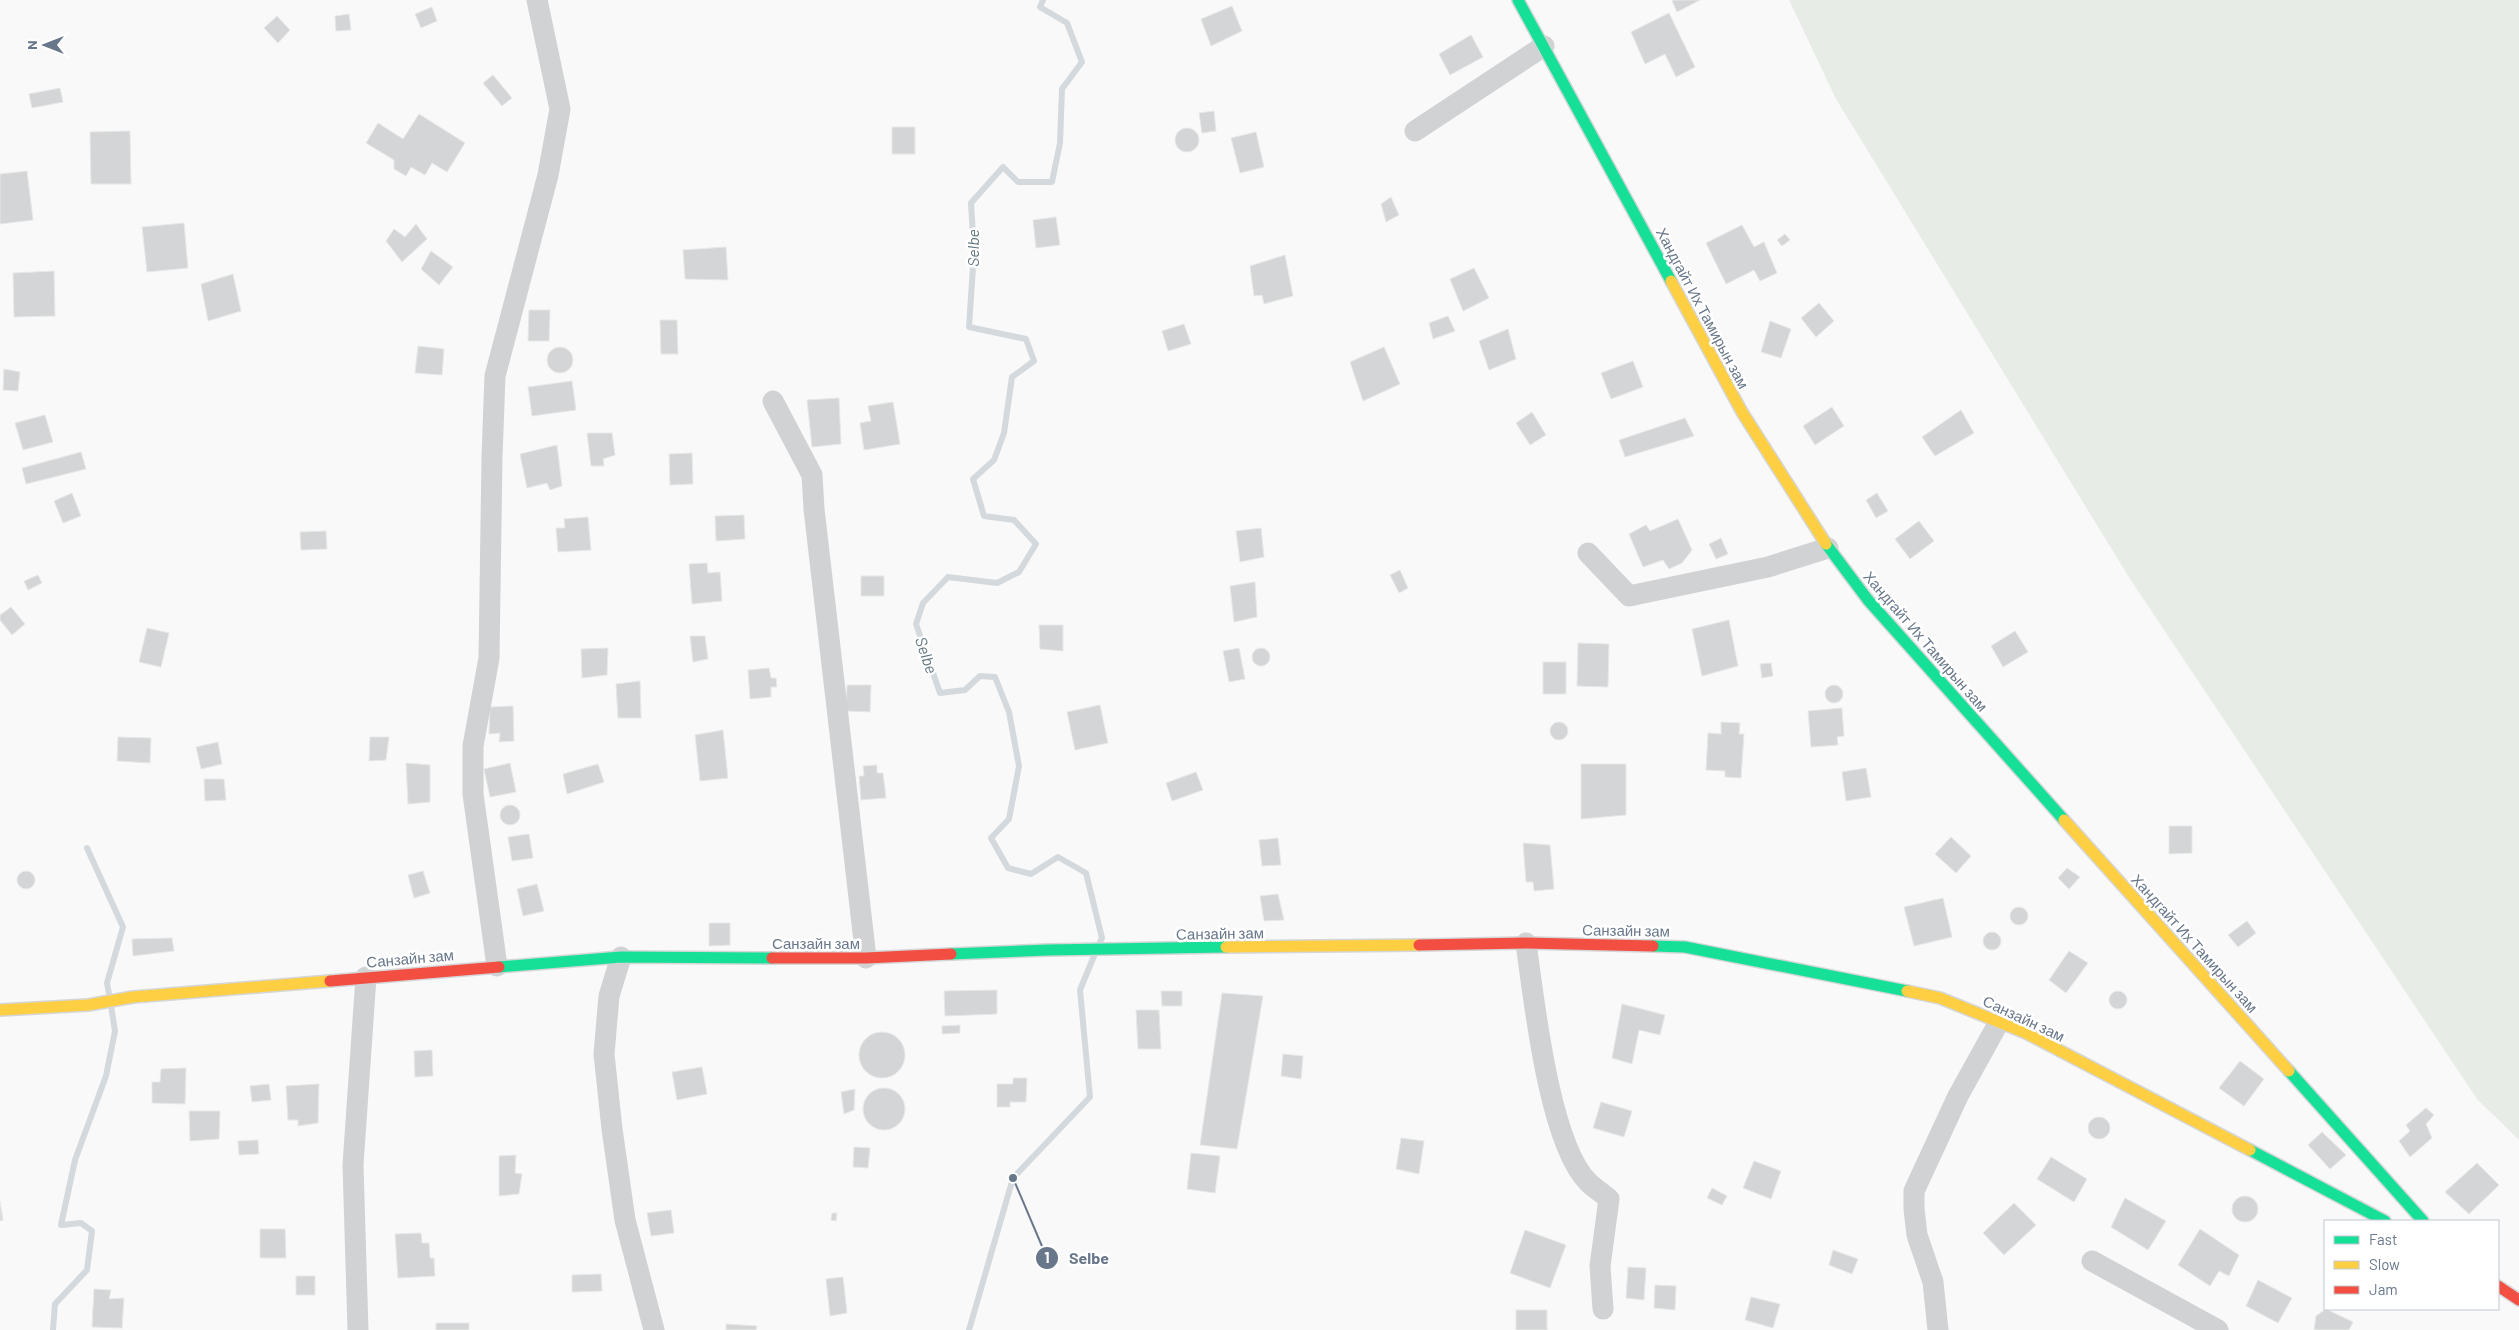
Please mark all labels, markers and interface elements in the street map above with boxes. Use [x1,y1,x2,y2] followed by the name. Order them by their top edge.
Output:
[20,20,70,70] north arrow
[23,40,40,50] text: N
[1653,224,1753,392] street label: Хандгайт Их Тамирын зам
[963,229,982,267] water label: Selbe
[1860,567,1992,715] street label: Хандгайт Их Тамирын зам
[912,634,942,676] water label: Selbe
[2128,870,2262,1016] street label: Хандгайт Их Тамирын зам
[1582,920,1670,940] street label: Санзайн зам
[1176,923,1264,943] street label: Санзайн зам
[772,934,860,952] street label: Санзайн зам
[365,945,455,971] street label: Санзайн зам
[1980,991,2068,1045] street label: Санзайн зам
[2324,1220,2499,1310] legend
[2369,1230,2397,1248] text: Fast
[1034,1242,1119,1273] callout: Selbe
[1044,1248,1050,1266] text: 1
[1069,1248,1109,1267] text: Selbe
[2369,1255,2400,1273] text: Slow
[2369,1280,2398,1298] text: Jam

